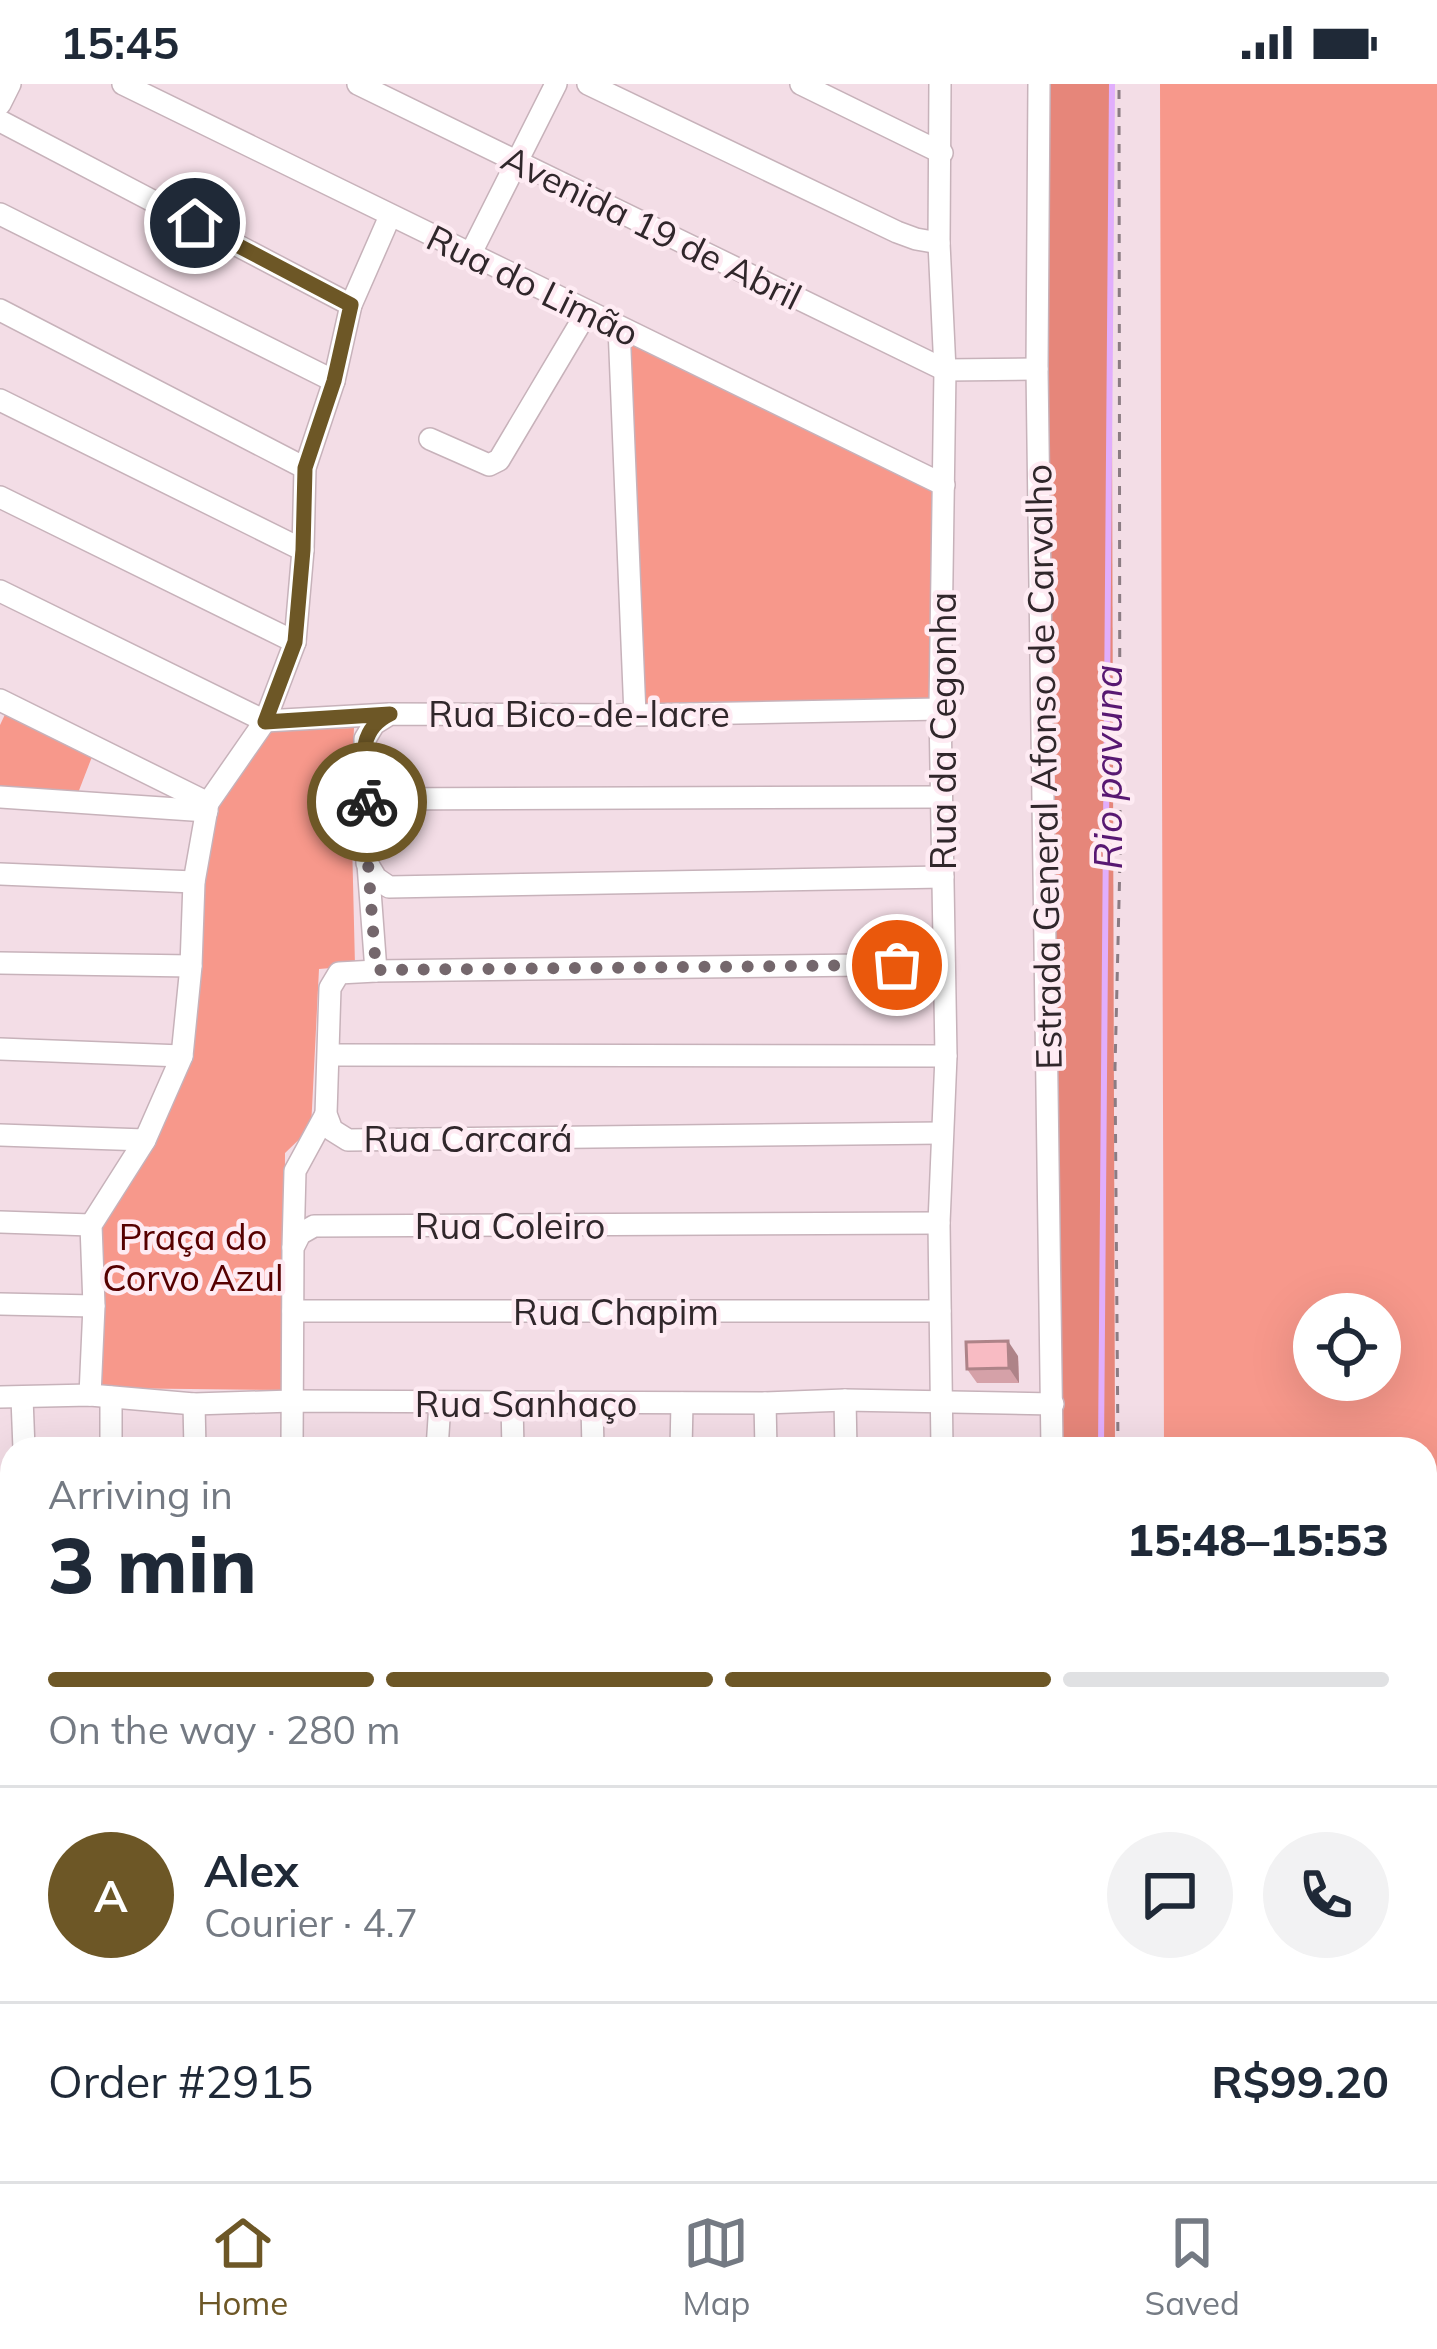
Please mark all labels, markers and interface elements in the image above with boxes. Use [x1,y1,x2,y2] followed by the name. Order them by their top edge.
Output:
[60,14,179,70] text: 15:45
[495,135,809,319] street label: Avenida 19 de Abril
[144,172,246,274] pin
[162,190,228,256] icon: home
[420,214,646,356] street label: Rua do Limão
[1015,464,1071,1070] street label: Estrada General Afonso de Carvalho
[920,592,965,870] street label: Rua da Cegonha
[1083,665,1132,869] water label: Rio pavuna
[428,691,730,736] street label: Rua Bico-de-lacre
[307,742,427,862] courier
[334,769,400,835] icon: bike
[846,914,948,1016] pin
[864,932,930,998] icon: bag
[363,1116,573,1161] street label: Rua Carcará
[415,1203,605,1248] street label: Rua Coleiro
[102,1214,284,1300] park label: Praça do Corvo Azul
[513,1289,719,1334] street label: Rua Chapim
[1293,1293,1401,1401] map controls
[1293,1293,1401,1401] button: locate
[415,1381,637,1426] street label: Rua Sanhaço
[48,1470,233,1519] text: Arriving in
[1127,1511,1389,1567] text: 15:48–15:53
[48,1515,257,1613] text: 3 min
[48,1705,400,1754] text: On the way · 280 m
[1107,1832,1233,1958] button: chat
[1263,1832,1389,1958] button: phone
[204,1842,299,1898] text: Alex
[94,1867,128,1923] text: A
[204,1898,418,1947] text: Courier · 4.7
[48,2053,313,2109] text: Order #2915
[1211,2053,1389,2109] text: R$99.20
[197,2210,288,2323] tab: Home
[682,2210,750,2323] tab: Map
[1145,2210,1240,2323] tab: Saved

